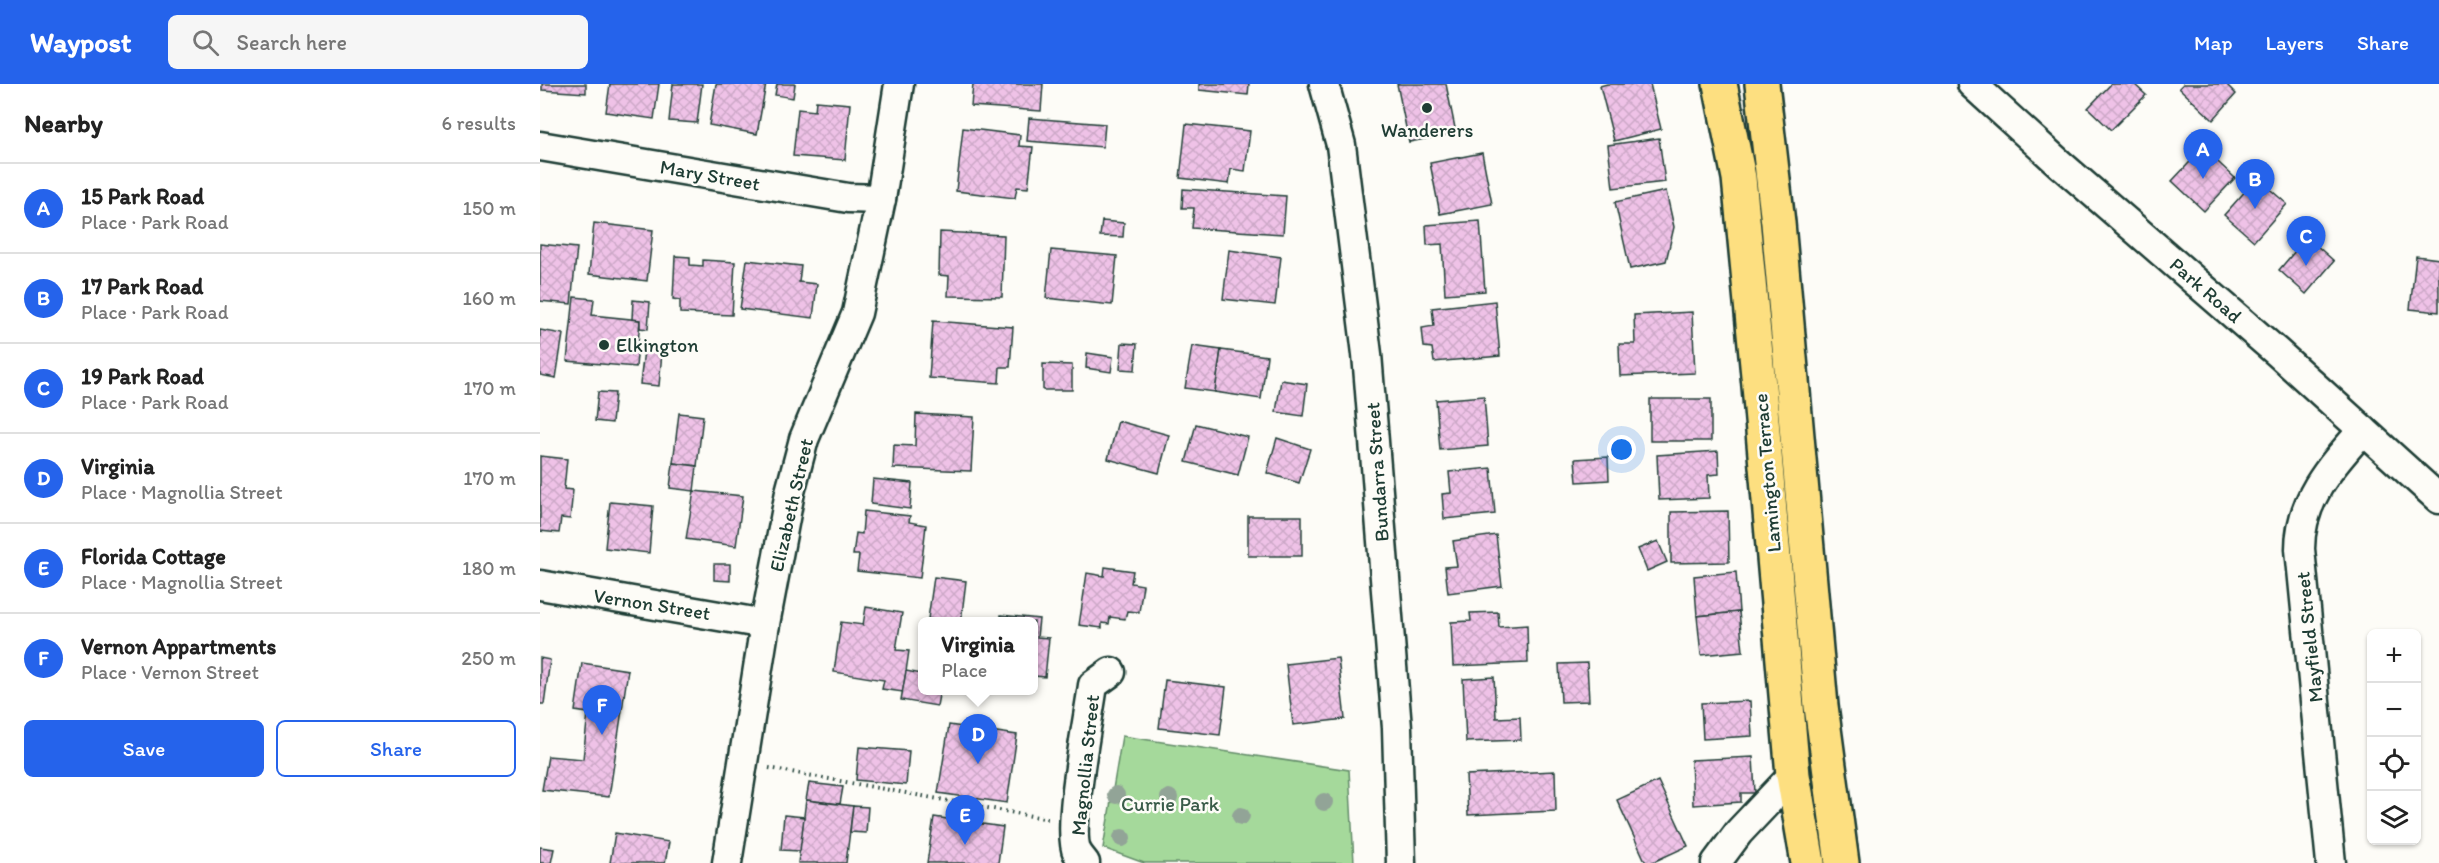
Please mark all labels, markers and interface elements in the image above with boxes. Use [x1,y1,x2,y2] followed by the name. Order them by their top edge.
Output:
[168,15,588,69] search box
[30,25,132,59] text: Waypost
[189,26,222,59] icon: search
[237,29,347,56] text: Search here
[2194,30,2233,55] text: Map
[2266,30,2324,55] text: Layers
[2357,30,2409,55] text: Share
[1420,101,1434,115] marker: Wanderers
[24,107,103,139] text: Nearby
[442,111,516,135] text: 6 results
[1381,118,1473,142] place label: Wanderers
[2184,130,2222,179] pin: A
[658,154,762,196] street label: Mary Street
[2236,160,2274,209] pin: B
[81,183,204,210] text: 15 Park Road
[37,196,50,220] text: A
[463,196,516,220] text: 150 m
[81,210,229,234] text: Place · Park Road
[2286,216,2326,266] pin: C
[2165,252,2247,328] street label: Park Road
[81,273,204,300] text: 17 Park Road
[37,286,50,310] text: B
[463,286,516,310] text: 160 m
[81,300,229,324] text: Place · Park Road
[616,333,699,357] place label: Elkington
[597,338,611,352] marker: Elkington
[81,363,204,390] text: 19 Park Road
[37,376,50,400] text: C
[463,376,516,400] text: 170 m
[81,390,229,414] text: Place · Park Road
[1748,393,1786,553] street label: Lamington Terrace
[1360,401,1394,543] street label: Bundarra Street
[764,435,818,574] street label: Elizabeth Street
[1607,435,1636,464] your location
[81,453,155,480] text: Virginia
[37,466,50,490] text: D
[463,466,516,490] text: 170 m
[81,480,283,504] text: Place · Magnollia Street
[81,543,226,570] text: Florida Cottage
[38,556,49,580] text: E
[462,556,516,580] text: 180 m
[81,570,283,594] text: Place · Magnollia Street
[2290,570,2328,704] street label: Mayfield Street
[592,583,712,625] street label: Vernon Street
[918,617,1038,695] popup
[2367,629,2421,845] map controls
[2367,629,2421,683] button: +
[941,631,1015,658] text: Virginia
[81,633,276,660] text: Vernon Appartments
[38,646,49,670] text: F
[461,646,516,670] text: 250 m
[941,658,987,682] text: Place
[81,660,259,684] text: Place · Vernon Street
[2367,683,2421,737] button: −
[582,686,622,735] pin: F
[1066,693,1104,837] street label: Magnollia Street
[958,714,998,764] pin: D
[24,720,264,777] button: Save
[276,720,516,777] button: Share
[2367,737,2421,791] button: locate
[2367,791,2421,845] button: layers
[1121,792,1220,816] park label: Currie Park
[946,796,984,845] pin: E

